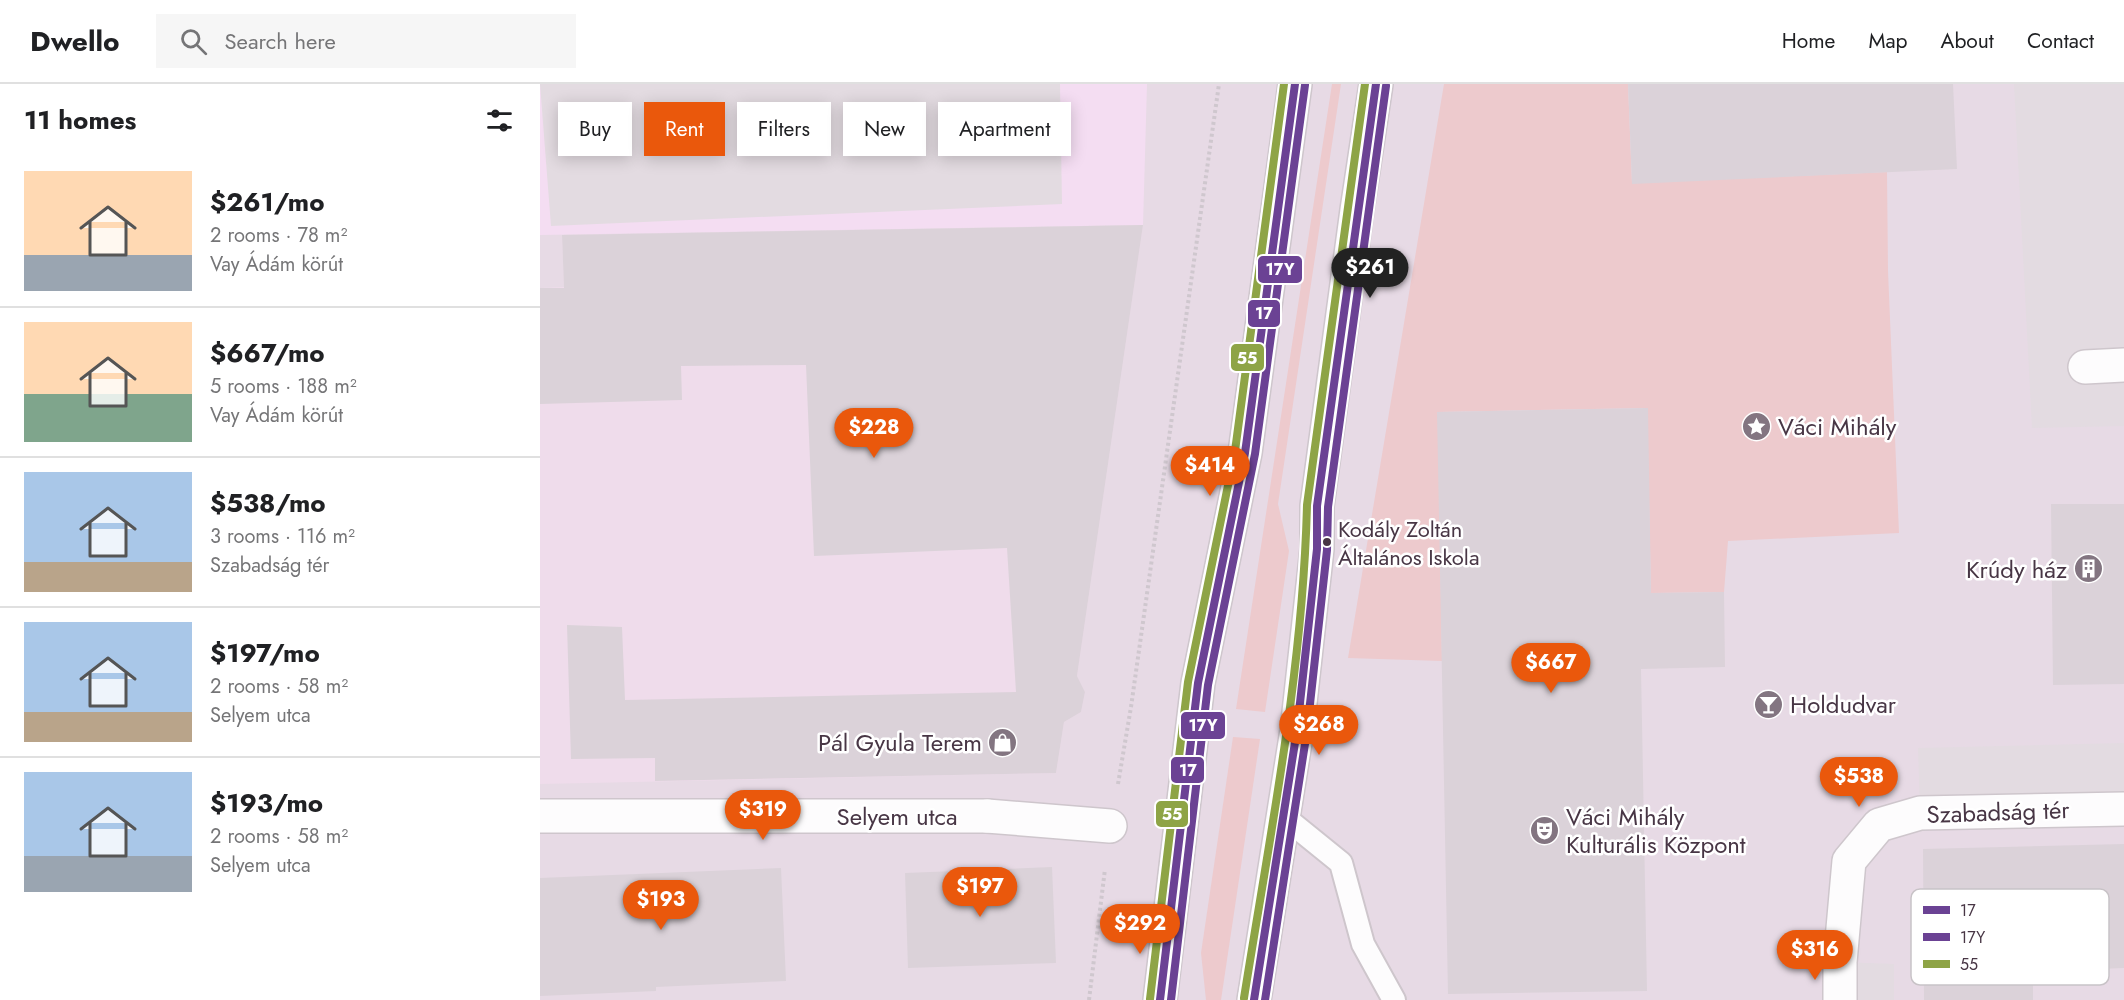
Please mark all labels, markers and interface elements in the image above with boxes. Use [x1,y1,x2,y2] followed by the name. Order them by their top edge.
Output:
[156,14,576,68] search box
[30,21,120,62] text: Dwello
[177,25,210,58] icon: search
[225,25,336,57] text: Search here
[1782,26,1835,56] text: Home
[1868,26,1908,56] text: Map
[1941,26,1994,56] text: About
[2027,26,2094,56] text: Contact
[24,101,136,139] text: 11 homes
[558,102,632,156] chip: Buy
[644,102,725,156] chip: Rent
[737,102,831,156] chip: Filters
[843,102,926,156] chip: New
[938,102,1071,156] chip: Apartment
[483,104,516,137] icon: filters
[210,183,325,221] text: $261/mo
[72,195,144,267] icon: home
[210,221,347,250] text: 2 rooms · 78 m²
[1334,248,1406,299] pin: $261
[210,250,343,279] text: Vay Ádám körút
[1345,253,1395,282] text: $261
[1257,255,1303,284] line badge: 17Y
[1266,258,1295,281] text: 17Y
[1247,299,1281,328] line badge: 17
[1255,302,1273,325] text: 17
[210,334,325,372] text: $667/mo
[1230,343,1265,372] line badge: 55
[72,346,144,418] icon: home
[1237,347,1257,370] text: 55
[210,372,357,401] text: 5 rooms · 188 m²
[210,401,343,430] text: Vay Ádám körút
[838,408,910,459] pin: $228
[1778,409,1897,444] place label: Váci Mihály
[1741,410,1773,442] place icon: Váci Mihály
[848,413,900,442] text: $228
[1174,446,1246,497] pin: $414
[1185,451,1235,480] text: $414
[210,484,326,522] text: $538/mo
[72,496,144,568] icon: home
[1338,513,1479,573] place label: Kodály Zoltán Általános Iskola
[210,522,355,551] text: 3 rooms · 116 m²
[1321,536,1333,548] marker: Kodály Zoltán Általános Iskola
[210,551,329,580] text: Szabadság tér
[1966,552,2067,587] place label: Krúdy ház
[2072,553,2104,585] building icon: Krúdy ház
[210,634,320,672] text: $197/mo
[1515,643,1587,694] pin: $667
[72,646,144,718] icon: home
[1525,648,1577,677] text: $667
[210,672,348,701] text: 2 rooms · 58 m²
[1790,687,1897,722] place label: Holdudvar
[1753,688,1785,720] bar icon: Holdudvar
[210,701,311,730] text: Selyem utca
[1283,705,1355,756] pin: $268
[1293,710,1345,739] text: $268
[1180,711,1226,740] line badge: 17Y
[1189,714,1218,737] text: 17Y
[818,725,982,760] place label: Pál Gyula Terem
[987,726,1019,758] shop icon: Pál Gyula Terem
[1170,756,1205,784] line badge: 17
[1823,757,1895,808] pin: $538
[1179,759,1197,782] text: 17
[1834,762,1884,791] text: $538
[210,784,323,822] text: $193/mo
[727,790,799,841] pin: $319
[1926,792,2071,832] street label: Szabadság tér
[739,795,787,824] text: $319
[72,796,144,868] icon: home
[837,799,957,834] street label: Selyem utca
[1566,799,1746,862] place label: Váci Mihály Kulturális Központ
[1155,800,1189,828] line badge: 55
[1162,803,1182,826] text: 55
[1529,814,1561,846] theatre icon: Váci Mihály Kulturális Központ
[210,822,348,851] text: 2 rooms · 58 m²
[210,851,311,880] text: Selyem utca
[944,867,1016,918] pin: $197
[956,872,1004,901] text: $197
[625,880,697,931] pin: $193
[637,885,685,914] text: $193
[1911,889,2109,985] legend
[1960,899,1976,922] text: 17
[1104,904,1176,955] pin: $292
[1114,909,1166,938] text: $292
[1960,926,1985,949] text: 17Y
[1779,930,1851,981] pin: $316
[1791,935,1839,964] text: $316
[1960,953,1978,976] text: 55

